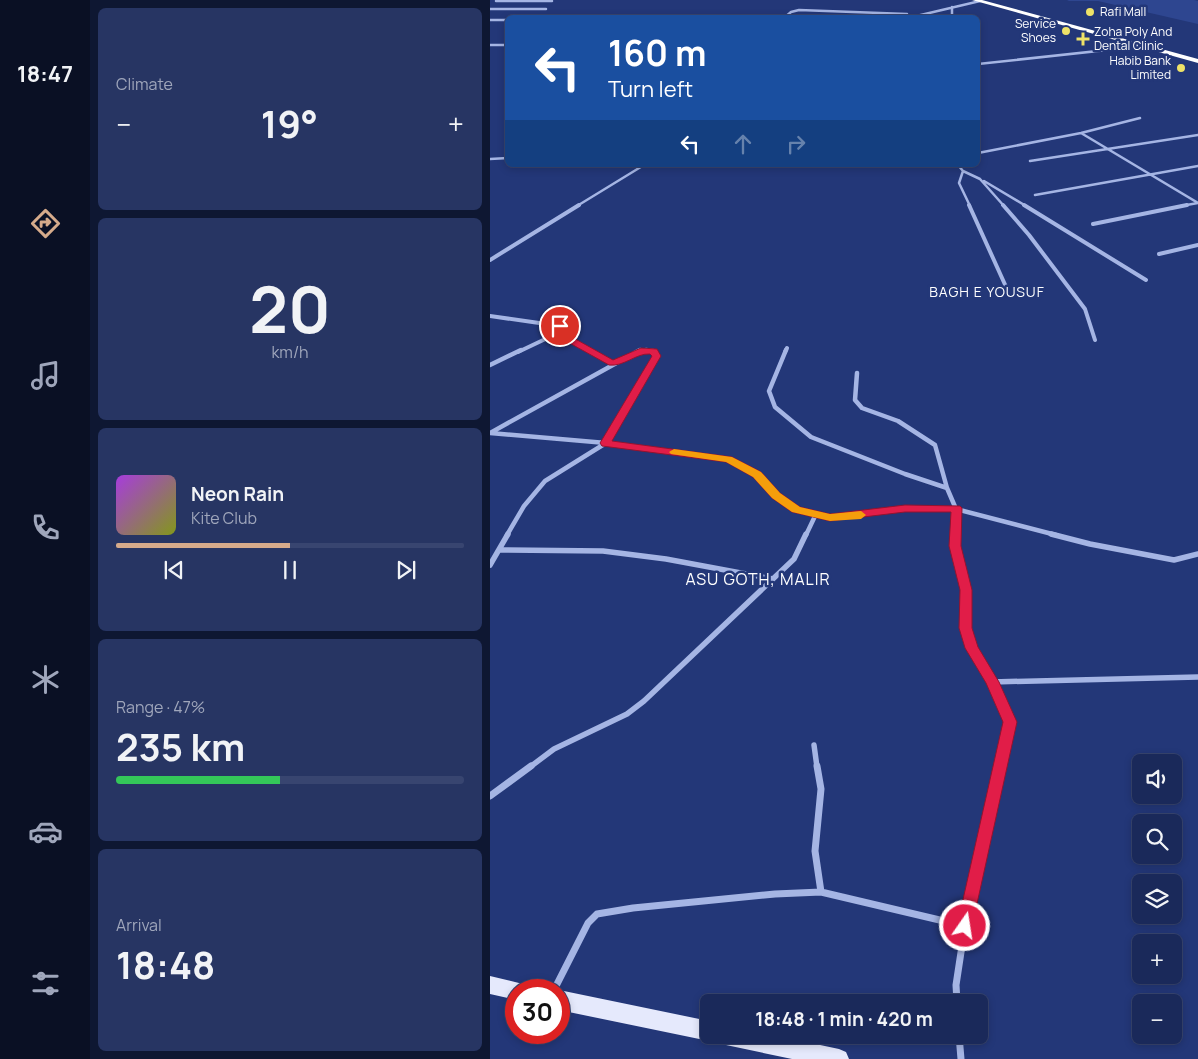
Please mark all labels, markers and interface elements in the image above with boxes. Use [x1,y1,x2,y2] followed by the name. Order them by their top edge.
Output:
[1100,3,1146,20] place label: Rafi Mall
[1084,6,1096,18] marker: Rafi Mall
[1015,15,1056,46] place label: Service Shoes
[1094,23,1172,54] place label: Zoha Poly And Dental Clinic
[1060,25,1072,37] marker: Service Shoes
[608,29,707,77] text: 160 m
[1076,32,1090,46] marker: Zoha Poly And Dental Clinic
[525,35,590,100] icon: left
[1110,52,1172,83] place label: Habib Bank Limited
[17,59,73,89] text: 18:47
[1175,62,1187,74] marker: Habib Bank Limited
[116,73,173,95] text: Climate
[608,74,693,104] text: Turn left
[261,97,318,149] text: 19°
[116,105,131,143] text: −
[448,105,464,143] text: +
[676,130,704,158] icon: left
[729,130,757,158] icon: ahead
[782,130,810,158] icon: right
[28,206,63,241] icon: directions
[249,264,331,353] text: 20
[929,282,1045,301] district label: BAGH E YOUSUF
[539,305,581,347] pin
[546,312,574,340] icon: arrive
[271,341,309,363] text: km/h
[28,358,63,393] icon: music
[191,481,284,507] text: Neon Rain
[191,507,257,529] text: Kite Club
[28,510,63,545] icon: phone
[160,556,188,584] icon: previous
[276,556,304,584] icon: pause
[392,556,420,584] icon: next
[685,568,831,590] district label: ASU GOTH, MALIR
[28,662,63,697] icon: climate
[116,696,205,718] text: Range · 47%
[116,720,245,772] text: 235 km
[1132,754,1182,1044] map controls
[1132,754,1182,804] button: sound
[28,814,63,849] icon: car
[1132,814,1182,864] button: search
[1132,874,1182,924] button: layers
[938,899,990,951] position arrow
[116,914,162,936] text: Arrival
[1132,934,1182,984] button: +
[116,938,215,990] text: 18:48
[28,966,63,1001] icon: filters
[505,979,570,1044] speed limit sign: 30
[1132,994,1182,1044] button: −
[755,1006,933,1032] text: 18:48 · 1 min · 420 m

